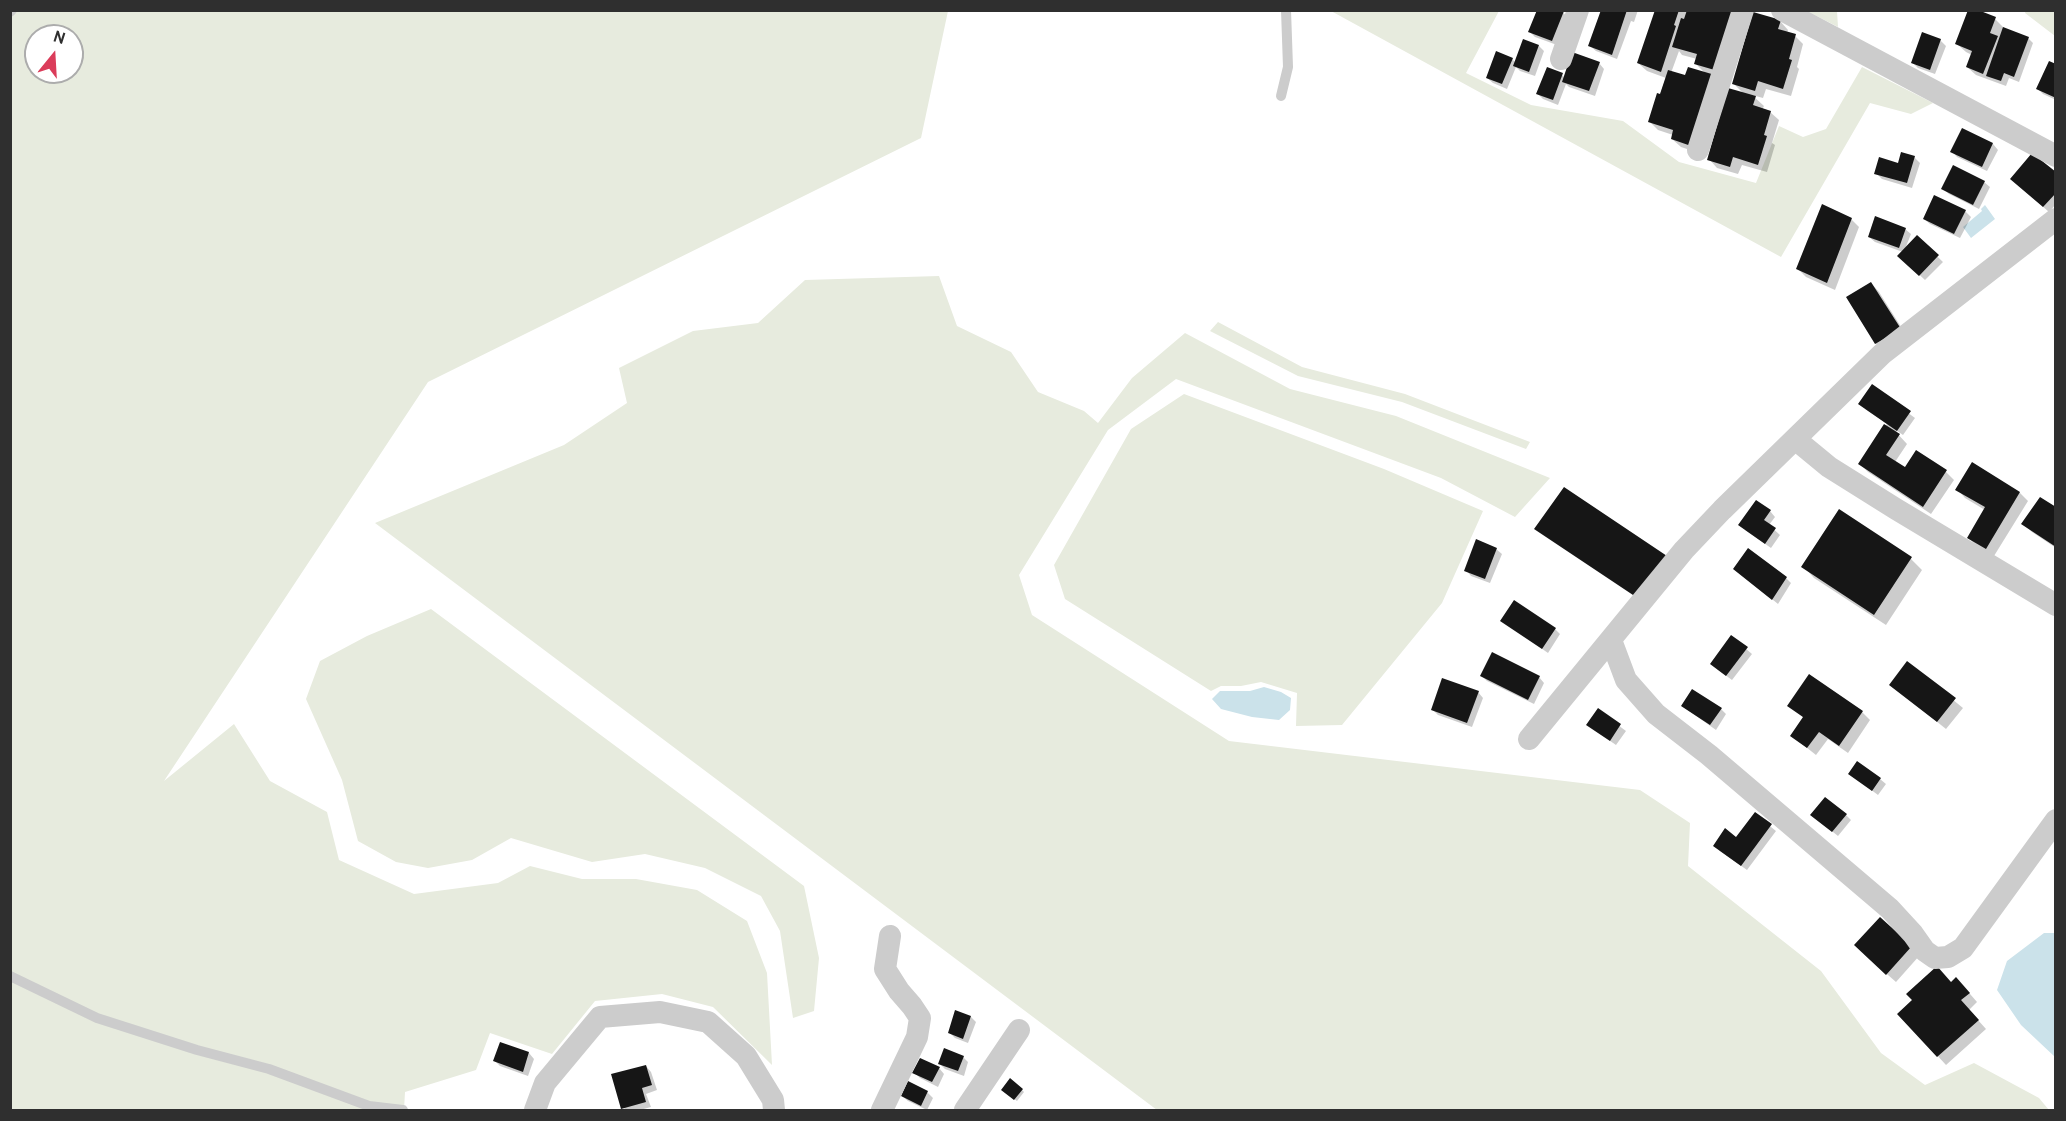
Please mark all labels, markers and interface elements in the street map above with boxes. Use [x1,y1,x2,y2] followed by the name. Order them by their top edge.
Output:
[24,24,84,84] north arrow
[50,27,68,50] text: N

